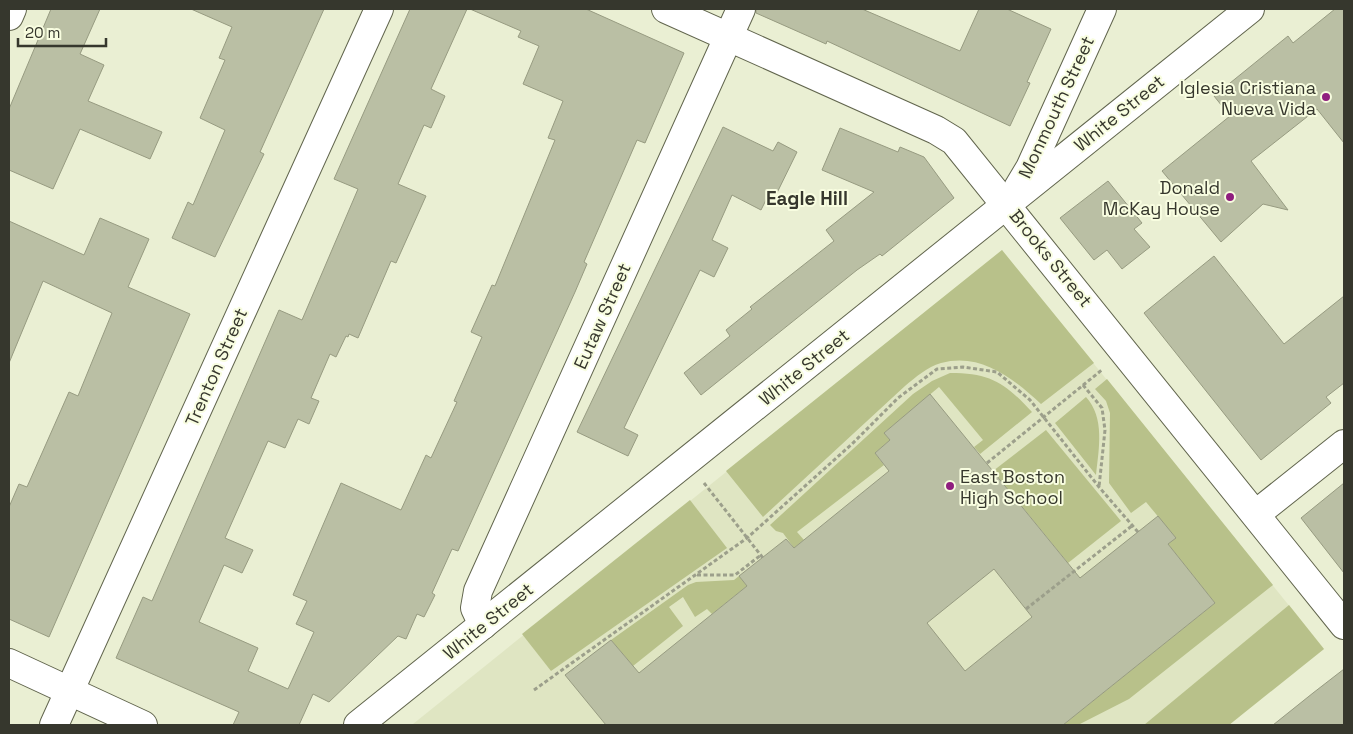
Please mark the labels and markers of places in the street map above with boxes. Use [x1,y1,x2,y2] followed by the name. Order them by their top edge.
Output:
[1180,76,1316,120] place label: Iglesia Cristiana Nueva Vida
[1320,91,1332,103] marker: Iglesia Cristiana Nueva Vida
[1103,176,1220,220] place label: Donald McKay House
[1224,191,1236,203] marker: Donald McKay House
[960,465,1065,509] place label: East Boston High School
[944,480,956,492] marker: East Boston High School

